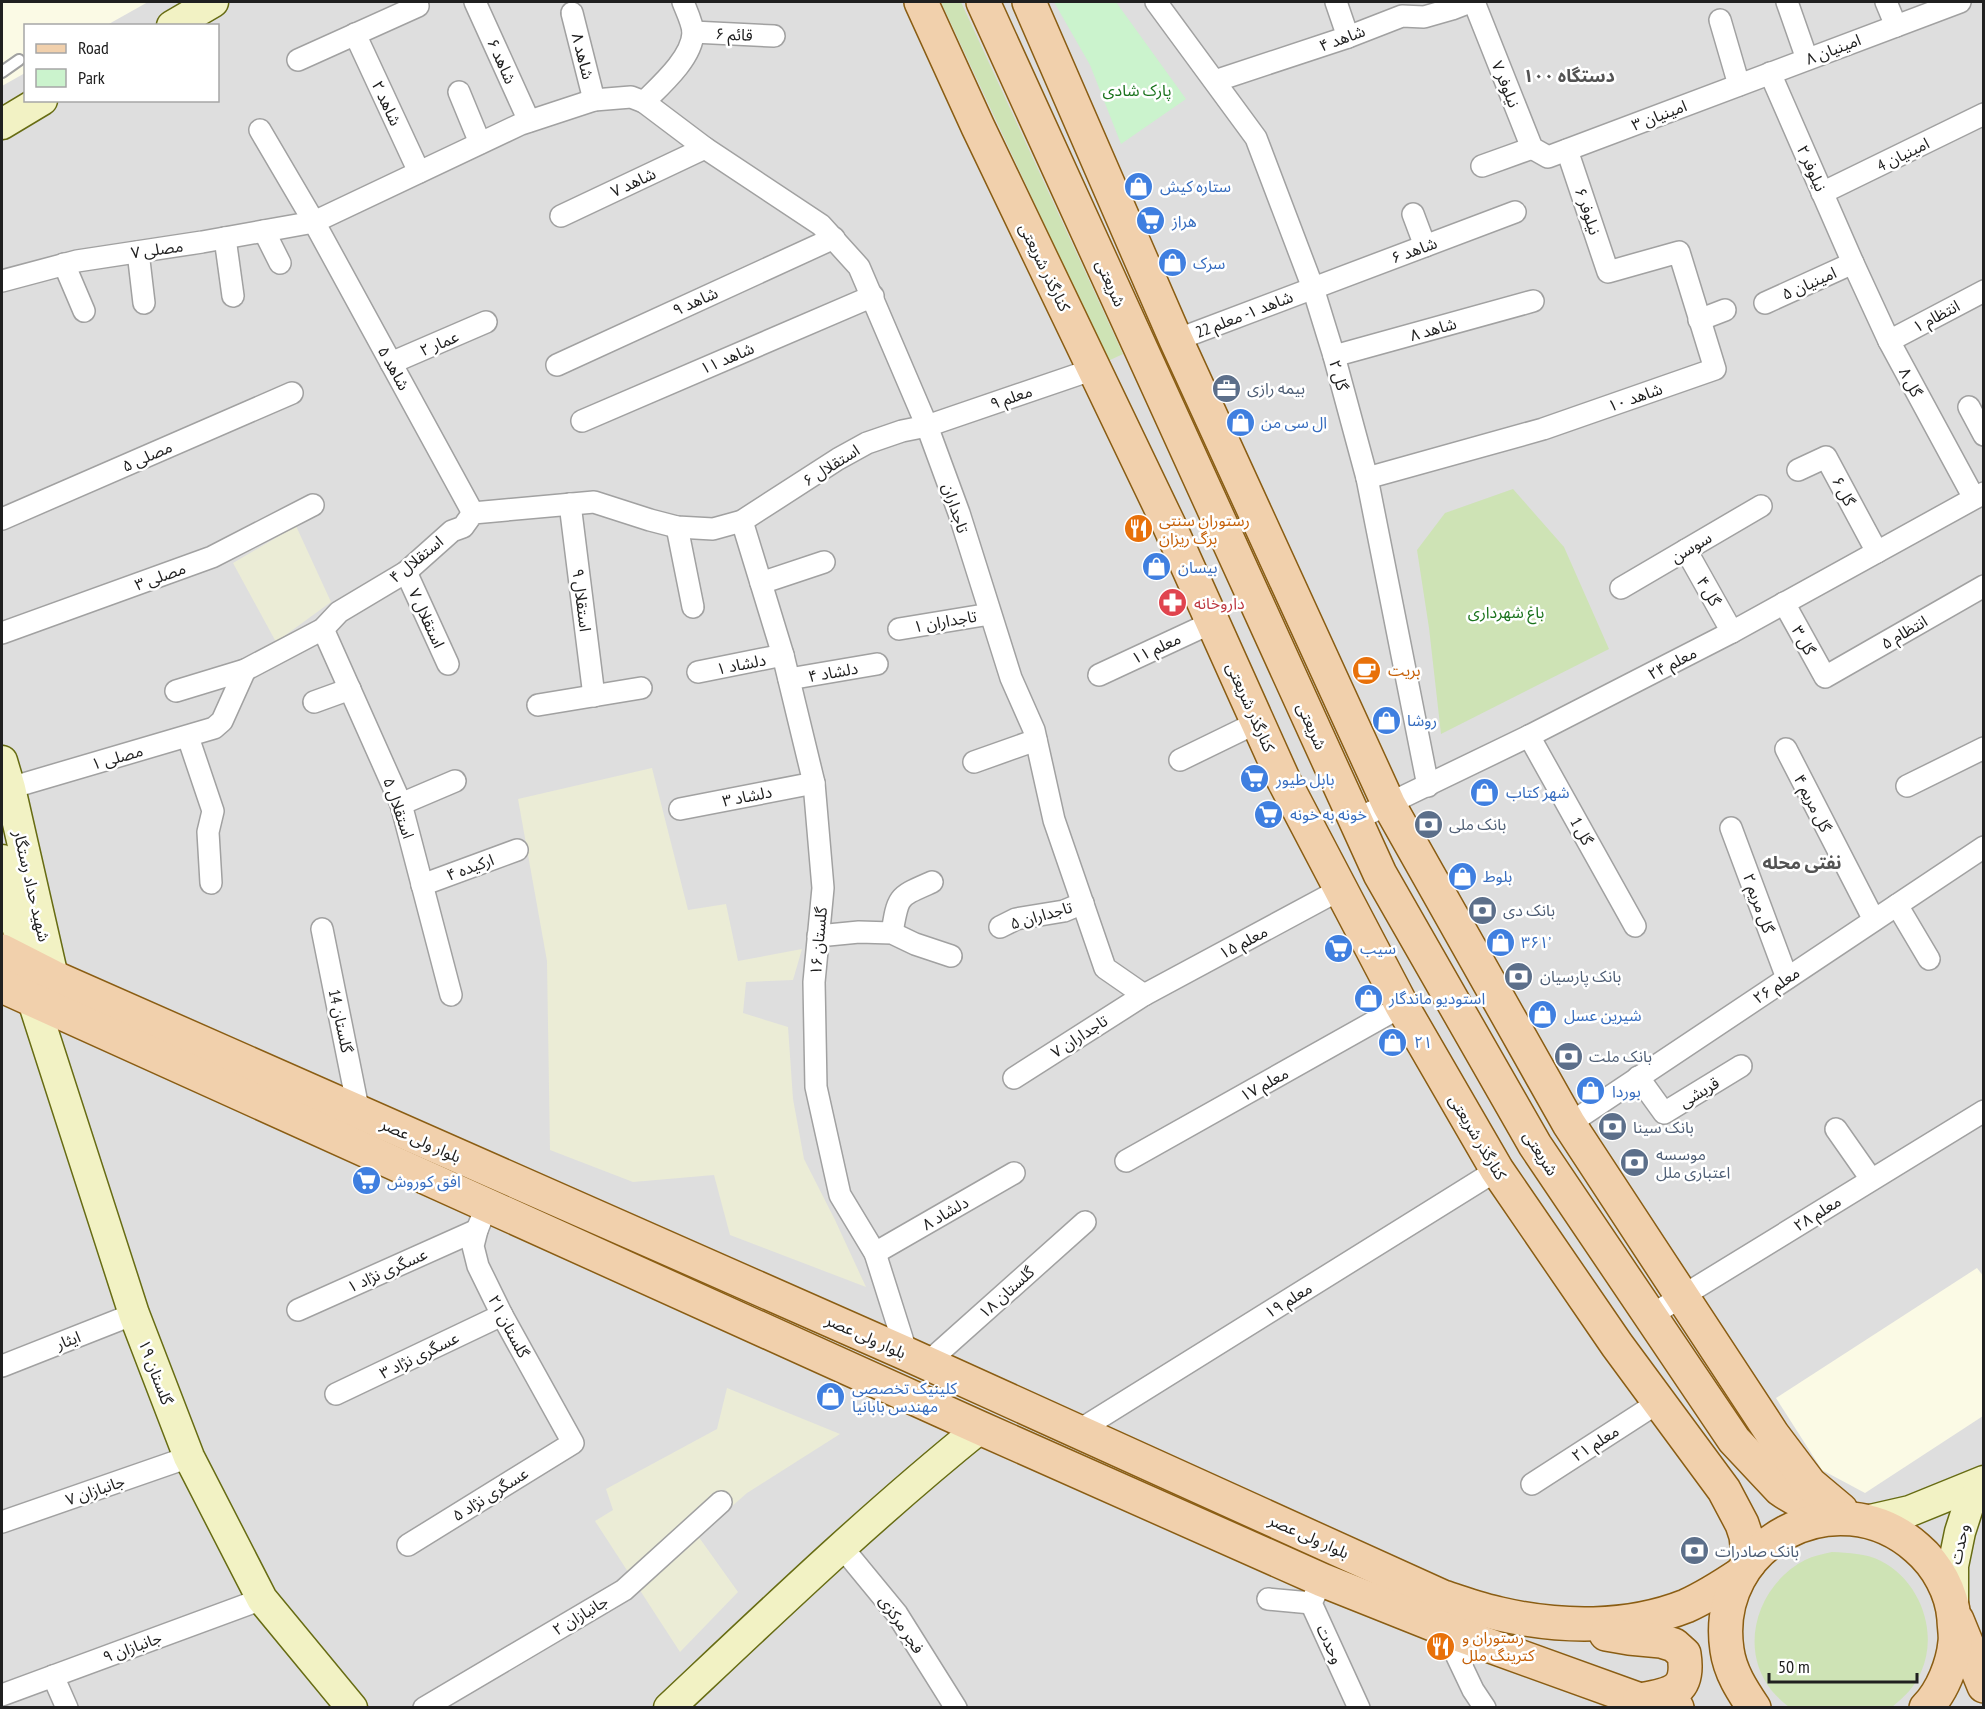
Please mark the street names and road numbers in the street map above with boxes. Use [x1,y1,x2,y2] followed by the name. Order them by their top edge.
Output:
[1316,20,1368,56] street label: شاهد ۴
[715,23,753,48] street label: قائم ۶
[1802,29,1864,69] street label: امینیان ۸
[568,31,598,81] street label: شاهد ۸
[483,35,521,87] street label: شاهد ۶
[1488,58,1524,110] street label: نیلوفر ۷
[368,77,406,129] street label: شاهد ۲
[1628,95,1690,135] street label: امینیان ۳
[1874,133,1932,175] street label: امینیان 4
[1793,142,1831,194] street label: نیلوفر ۲
[607,163,659,201] street label: شاهد ۷
[1571,185,1605,237] street label: نیلوفر ۶
[1015,220,1075,315] street label: کنارگذر شریعتی
[1388,232,1440,268] street label: شاهد ۶
[130,235,184,263] street label: مصلی ۷
[1092,256,1130,310] street label: شریعتی
[1779,262,1839,304] street label: امینیان ۵
[669,282,721,320] street label: شاهد ۹
[1192,286,1297,345] street label: شاهد ۱- معلم 22
[1909,295,1964,339] street label: انتظام ۱
[1407,313,1459,345] street label: شاهد ۸
[417,326,461,360] street label: عمار ۲
[697,338,757,378] street label: شاهد ۱۱
[374,342,414,394] street label: شاهد ۵
[1325,357,1353,393] street label: گل ۲
[1895,364,1927,401] street label: گل ۸
[1605,378,1665,416] street label: شاهد ۱۰
[987,381,1036,416] street label: معلم ۹
[119,436,175,476] street label: مصلی ۵
[799,440,864,491] street label: استقلال ۶
[1828,473,1860,510] street label: گل ۶
[939,480,974,536] street label: تاجداران
[1667,527,1715,567] street label: سوسن
[385,531,448,588] street label: استقلال ۴
[132,558,188,594] street label: مصلی ۳
[567,567,596,633] street label: استقلال ۹
[1693,573,1726,610] street label: گل ۴
[404,585,449,651] street label: استقلال ۷
[912,606,979,636] street label: تاجداران ۱
[1877,611,1932,656] street label: انتظام ۵
[1788,622,1820,659] street label: گل ۳
[1128,628,1185,671] street label: معلم ۱۱
[1644,642,1701,686] street label: معلم ۲۴
[714,649,768,679] street label: دلشاد ۱
[807,658,859,686] street label: دلشاد ۴
[1222,659,1280,755] street label: کنارگذر شریعتی
[1293,699,1331,753] street label: شریعتی
[89,740,145,774] street label: مصلی ۱
[1787,771,1836,837] street label: گل مریم ۴
[378,775,419,842] street label: استقلال ۵
[720,781,774,811] street label: دلشاد ۳
[1566,814,1598,849] street label: گل 1
[9,827,55,944] street label: شهید حداد رستگار
[443,849,497,885] street label: ارکیده ۴
[1736,870,1779,937] street label: گل مریم ۲
[1007,896,1075,933] street label: تاجداران ۵
[805,906,831,976] street label: گلستان ۱۶
[1215,921,1272,966] street label: معلم ۱۵
[1749,962,1805,1010] street label: معلم ۲۶
[325,987,358,1055] street label: گلستان 14
[1047,1010,1112,1062] street label: تاجداران ۷
[1236,1063,1293,1108] street label: معلم ۱۷
[1675,1072,1723,1112] street label: قریشی
[1445,1091,1511,1183] street label: کنارگذر شریعتی
[377,1113,464,1167] street label: بلوار ولی عصر
[1519,1127,1563,1179] street label: شریعتی
[1790,1191,1846,1238] street label: معلم ۲۸
[918,1192,972,1234] street label: دلشاد ۸
[344,1243,430,1297] street label: عسگری نژاد ۱
[974,1261,1038,1322] street label: گلستان ۱۸
[1261,1278,1317,1325] street label: معلم ۱۹
[484,1291,534,1361] street label: گلستان ۲۱
[822,1309,909,1363] street label: بلوار ولی عصر
[52,1326,83,1354] street label: ایثار
[376,1327,462,1383] street label: عسگری نژاد ۳
[134,1337,178,1408] street label: گلستان ۱۹
[1568,1420,1624,1468] street label: معلم ۲۱
[448,1463,532,1525] street label: عسگری نژاد ۵
[63,1471,127,1509] street label: جانبازان ۷
[1265,1509,1352,1563] street label: بلوار ولی عصر
[1945,1522,1973,1566] street label: وحدت
[549,1591,611,1639] street label: جانبازان ۲
[875,1591,929,1657] street label: فجر مرکزی
[1312,1621,1348,1667] street label: وحدت
[100,1627,164,1667] street label: جانبازان ۹

